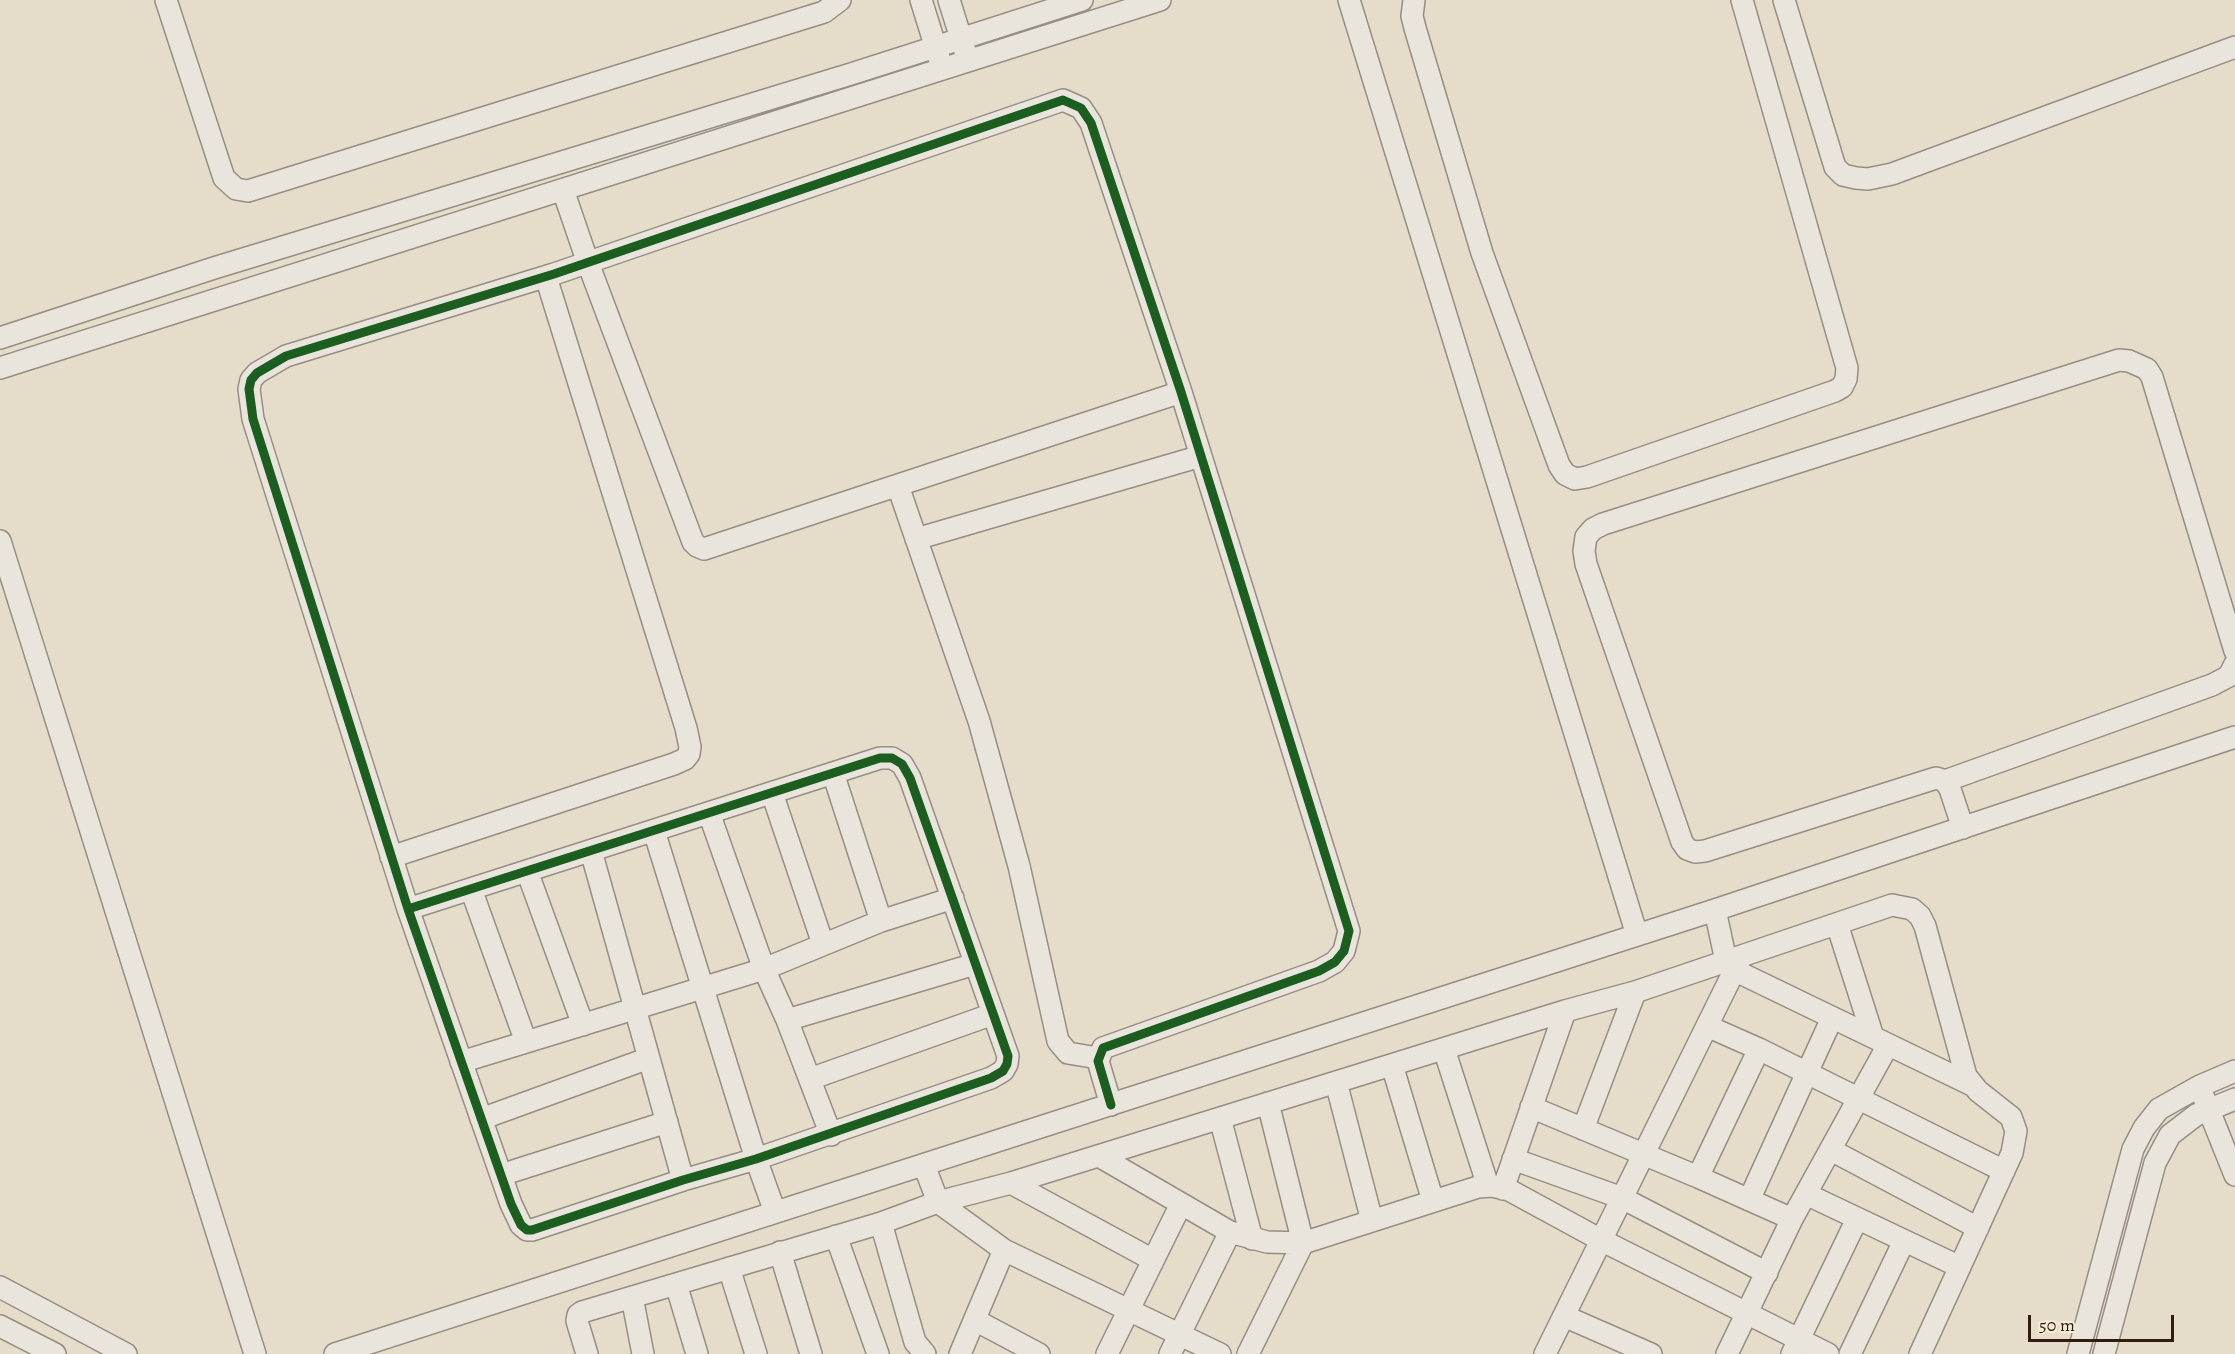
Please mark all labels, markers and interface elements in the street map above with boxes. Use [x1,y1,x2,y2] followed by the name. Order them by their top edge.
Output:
[2031,1303,2176,1341] scale bar
[2039,1313,2075,1337] text: 50 m

